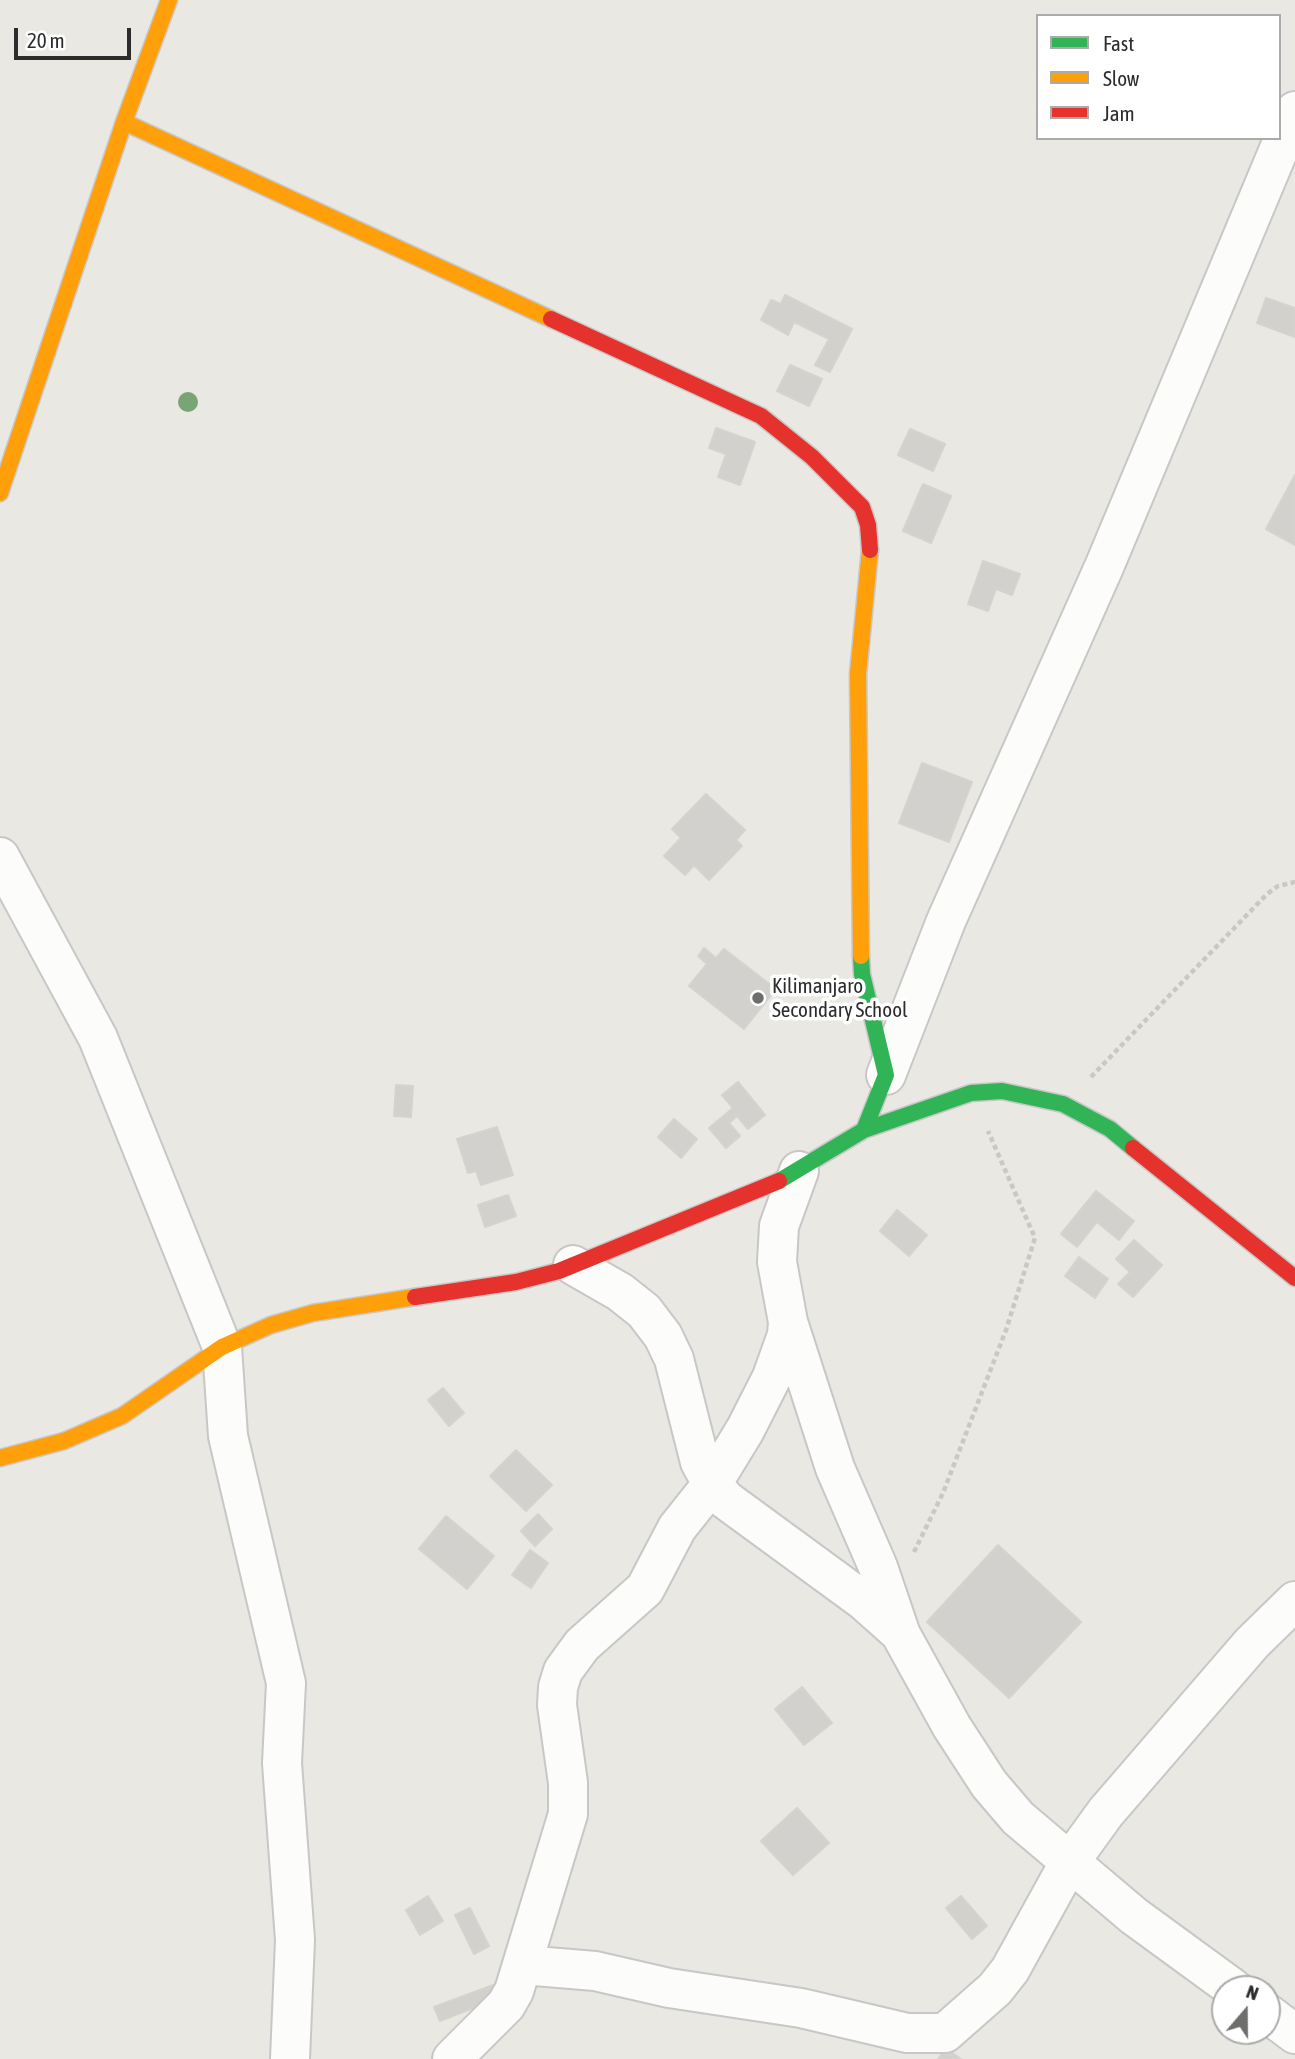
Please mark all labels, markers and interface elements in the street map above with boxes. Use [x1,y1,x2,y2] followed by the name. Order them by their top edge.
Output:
[18,14,135,58] scale bar
[1036,14,1281,140] legend
[27,28,65,52] text: 20 m
[1103,31,1134,55] text: Fast
[1103,66,1139,90] text: Slow
[1103,101,1135,125] text: Jam
[772,973,908,1023] place label: Kilimanjaro Secondary School
[750,990,766,1006] marker: Kilimanjaro Secondary School
[1211,1975,1281,2045] north arrow
[1243,1980,1262,2004] text: N

